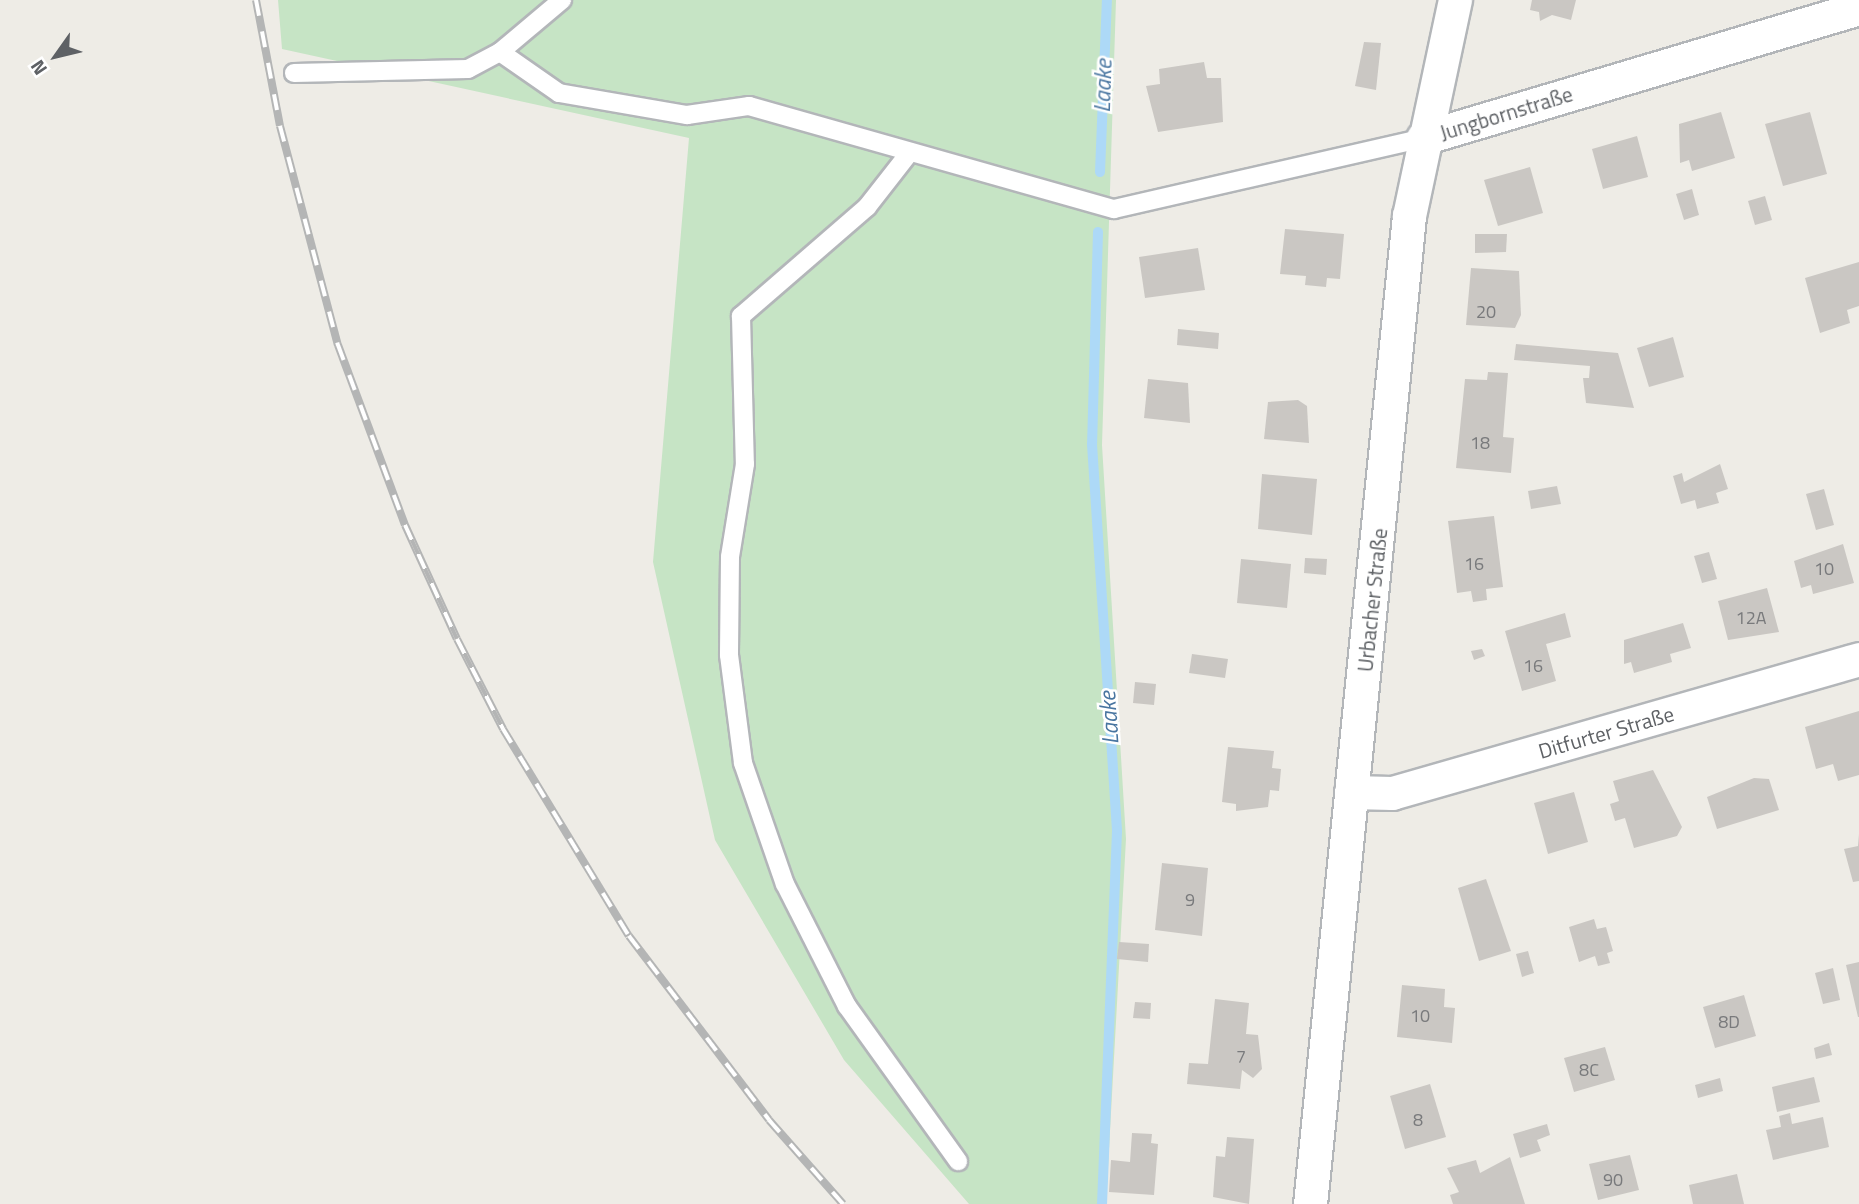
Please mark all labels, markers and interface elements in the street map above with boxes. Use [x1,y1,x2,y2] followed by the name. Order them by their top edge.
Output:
[21,21,91,91] north arrow
[22,54,54,82] text: N
[1088,59,1118,113] water label: Laake
[1437,81,1575,145] street label: Jungbornstraße
[1476,301,1496,323] house number: 20
[1470,432,1490,454] house number: 18
[1352,527,1392,673] street label: Urbacher Straße
[1464,553,1484,575] house number: 16
[1814,558,1834,580] house number: 10
[1736,607,1766,629] house number: 12A
[1523,655,1543,677] house number: 16
[1093,690,1125,746] water label: Laake
[1535,701,1677,763] street label: Ditfurter Straße
[1185,889,1195,911] house number: 9
[1410,1005,1430,1027] house number: 10
[1718,1011,1740,1033] house number: 8D
[1236,1046,1246,1068] house number: 7
[1579,1059,1599,1081] house number: 8C
[1413,1109,1423,1131] house number: 8
[1603,1169,1623,1191] house number: 90

